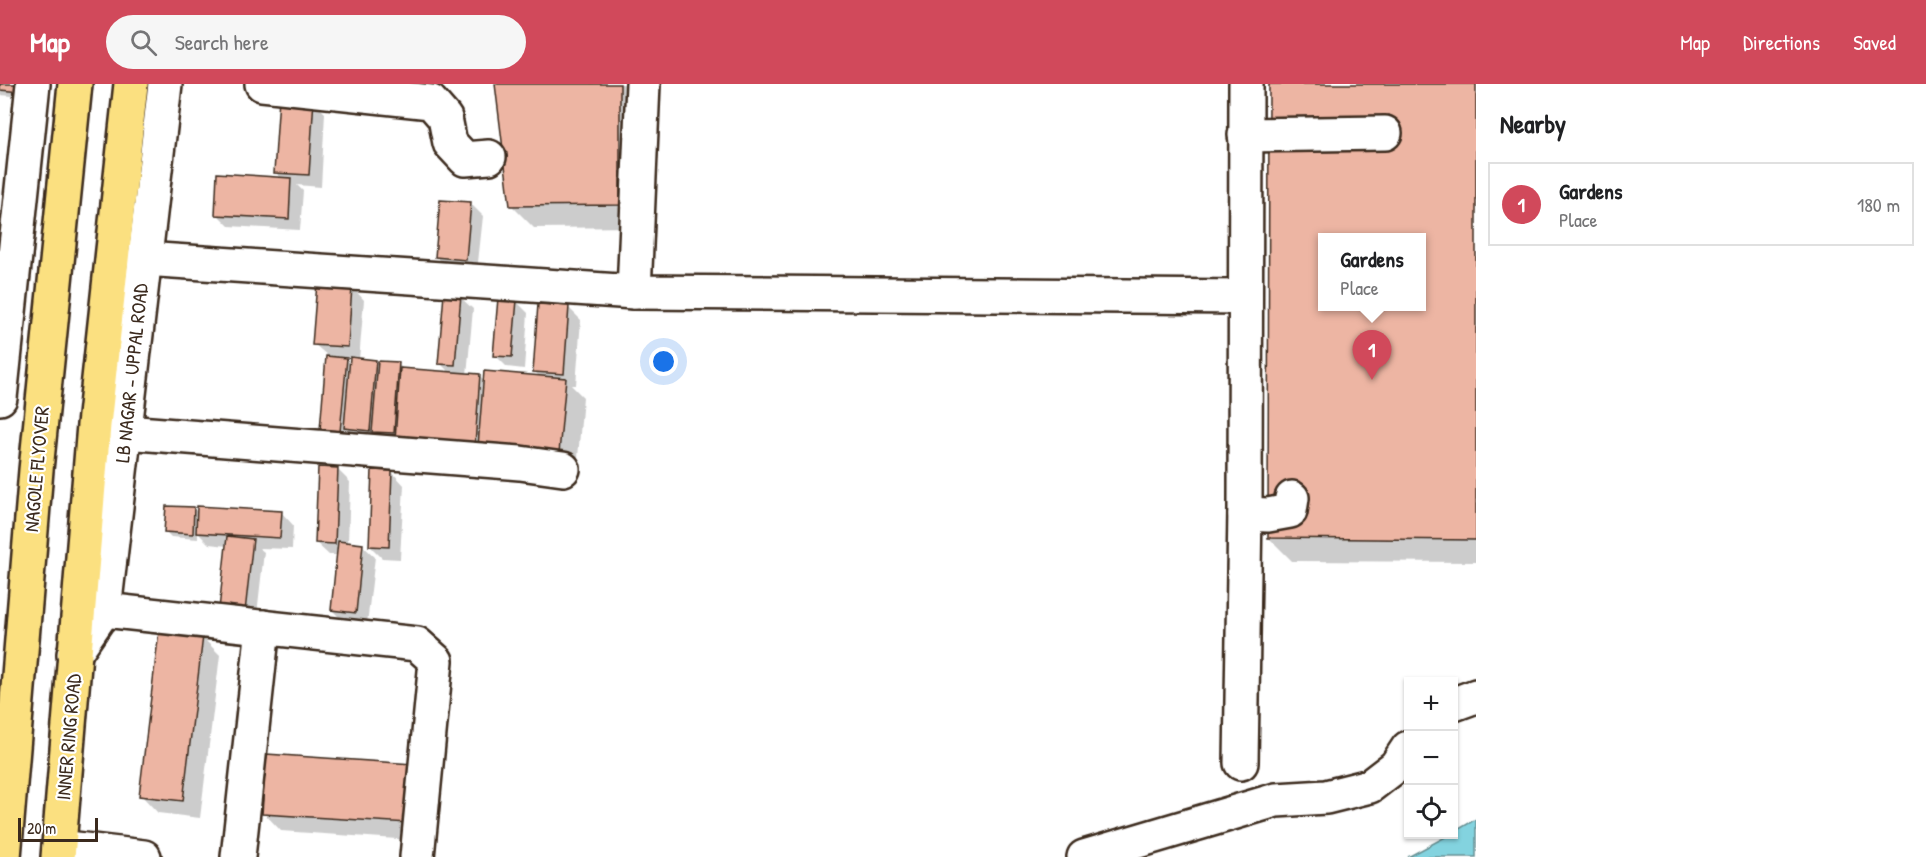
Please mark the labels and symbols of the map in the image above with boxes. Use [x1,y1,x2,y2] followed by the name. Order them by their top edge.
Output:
[108,282,154,464] street label: LB NAGAR - UPPAL ROAD
[1352,330,1392,380] pin: 1
[649,347,678,376] your location
[17,405,55,533] street label: NAGOLE FLYOVER
[49,672,87,801] street label: INNER RING ROAD
[18,815,98,842] scale bar

